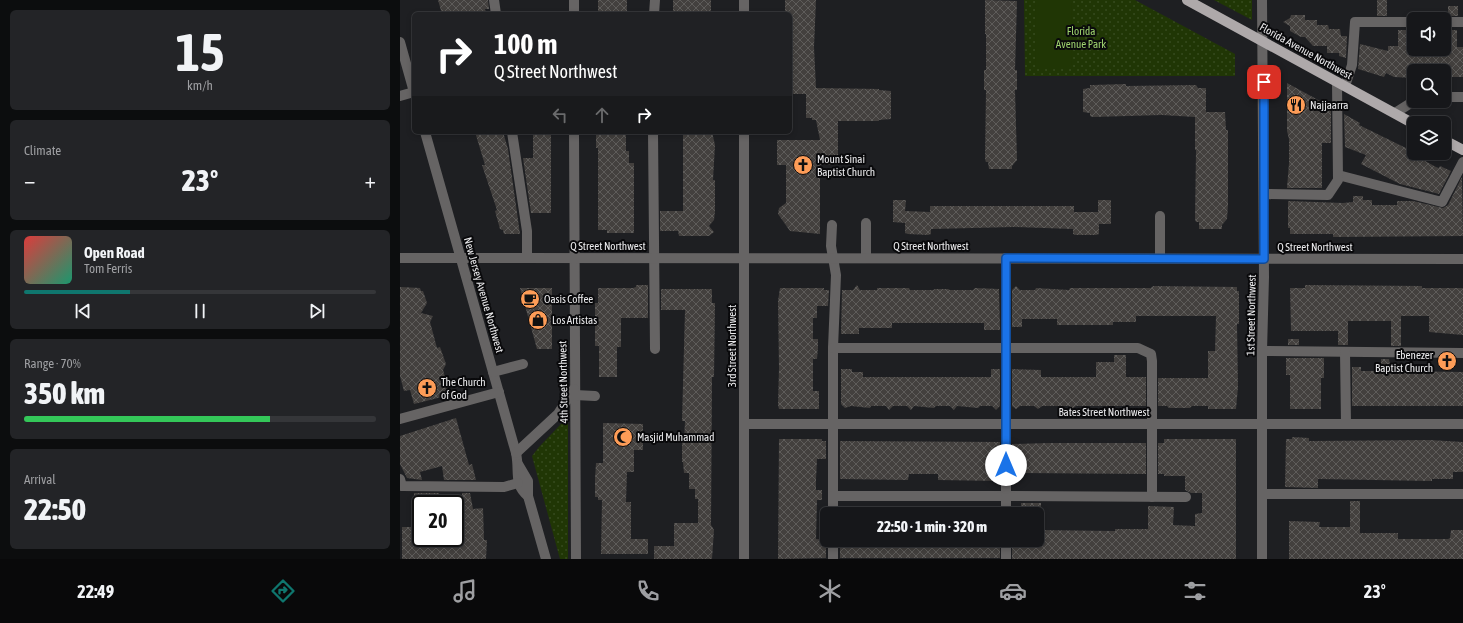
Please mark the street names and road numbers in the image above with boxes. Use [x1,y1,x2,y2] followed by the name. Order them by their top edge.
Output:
[1258,21,1354,81] street label: Florida Avenue Northwest
[462,236,506,354] street label: New Jersey Avenue Northwest
[570,240,646,252] street label: Q Street Northwest
[893,240,969,252] street label: Q Street Northwest
[1277,241,1353,253] street label: Q Street Northwest
[1244,274,1258,356] street label: 1st Street Northwest
[726,305,738,387] street label: 3rd Street Northwest
[556,341,570,423] street label: 4th Street Northwest
[1058,406,1150,418] street label: Bates Street Northwest

